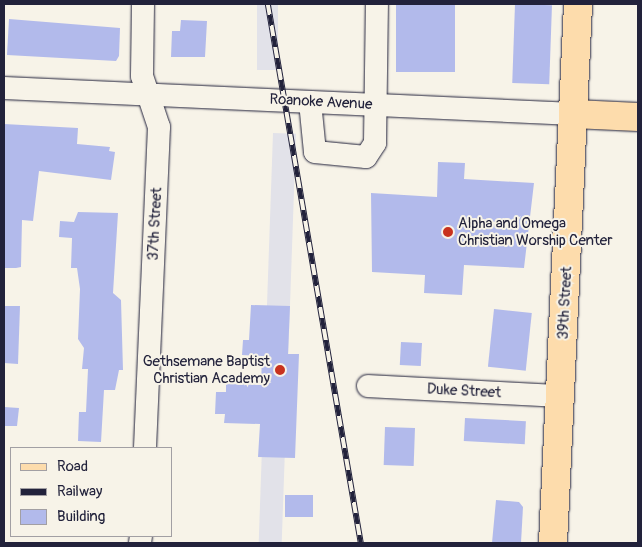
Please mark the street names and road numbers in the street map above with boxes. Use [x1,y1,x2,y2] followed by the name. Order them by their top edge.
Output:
[269,90,373,114] street label: Roanoke Avenue
[144,187,166,261] street label: 37th Street
[554,266,576,340] street label: 39th Street
[426,380,502,402] street label: Duke Street

